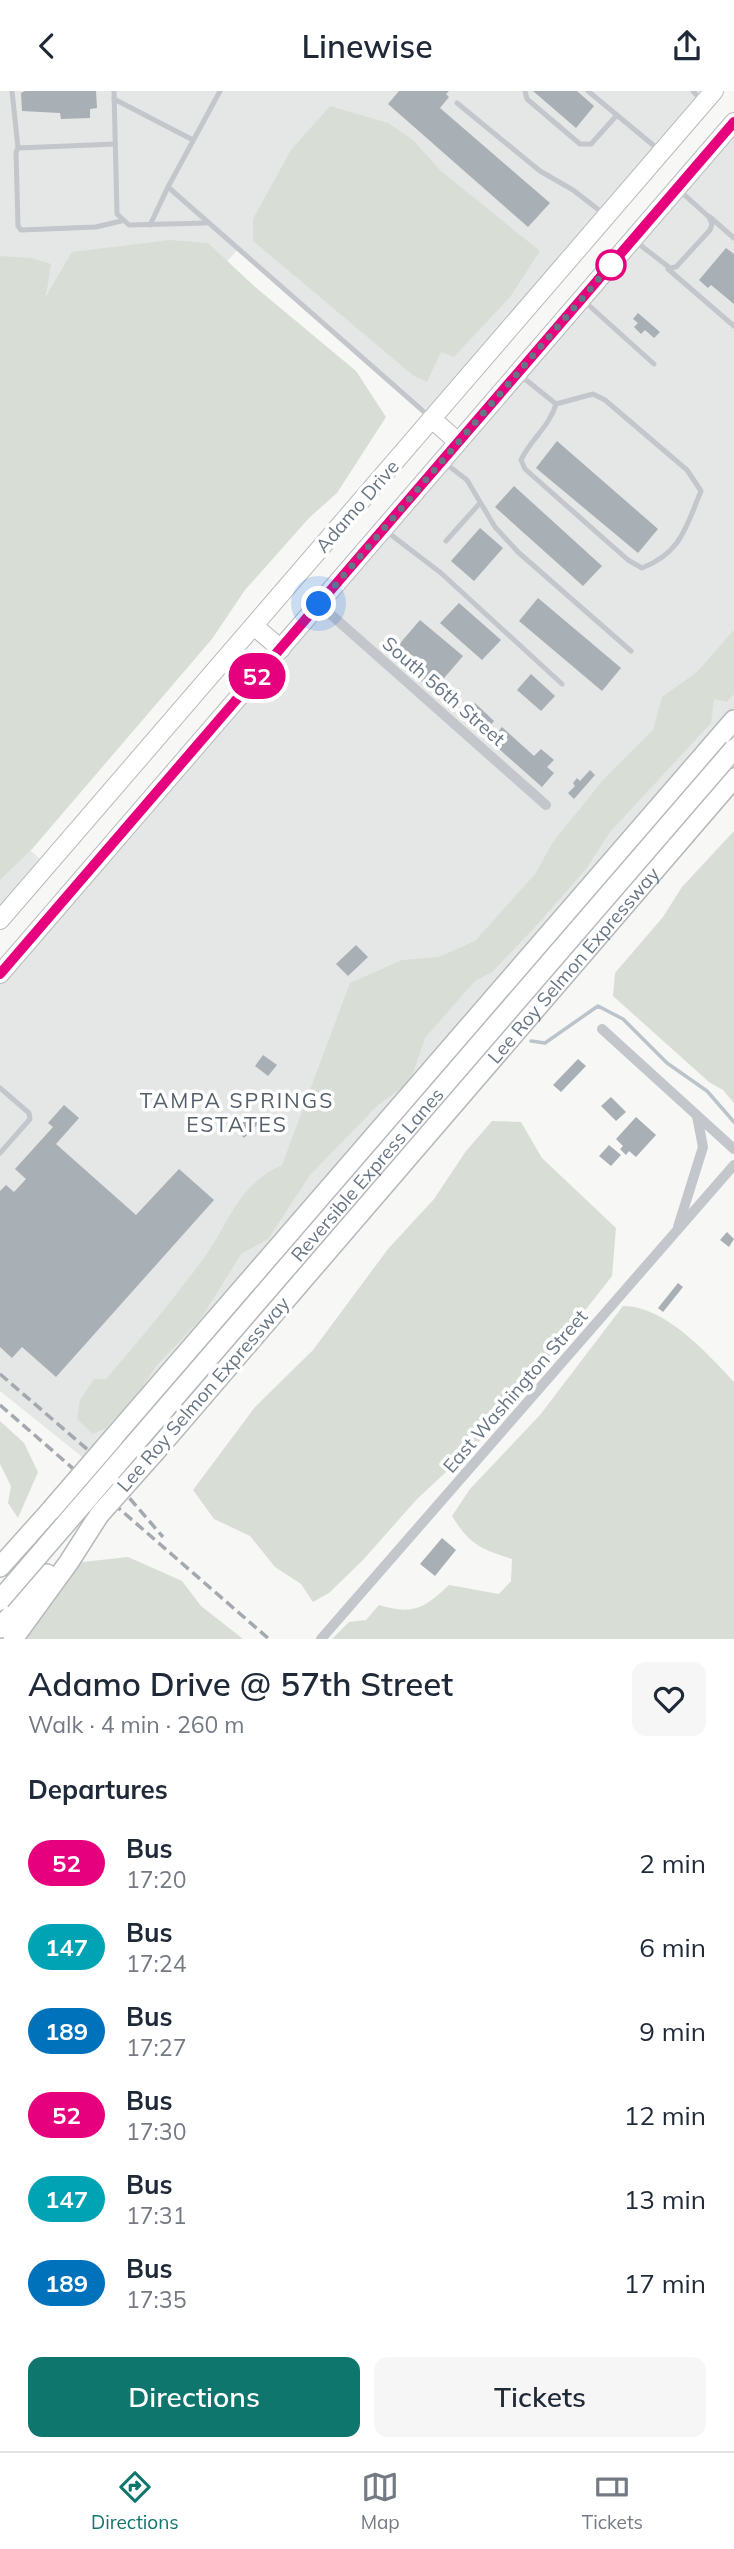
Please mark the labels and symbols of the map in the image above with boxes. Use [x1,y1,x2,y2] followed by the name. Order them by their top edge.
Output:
[596,250,626,280] unlabelled marker
[310,455,404,557] street label: Adamo Drive
[301,586,336,621] your location
[378,631,510,751] street label: South 56th Street
[226,653,288,699] line badge: 52
[482,862,664,1068] street label: Lee Roy Selmon Expressway
[286,1083,449,1266] street label: Reversible Express Lanes
[140,1087,334,1137] district label: TAMPA SPRINGS ESTATES
[112,1291,294,1497] street label: Lee Roy Selmon Expressway
[438,1304,593,1478] street label: East Washington Street

